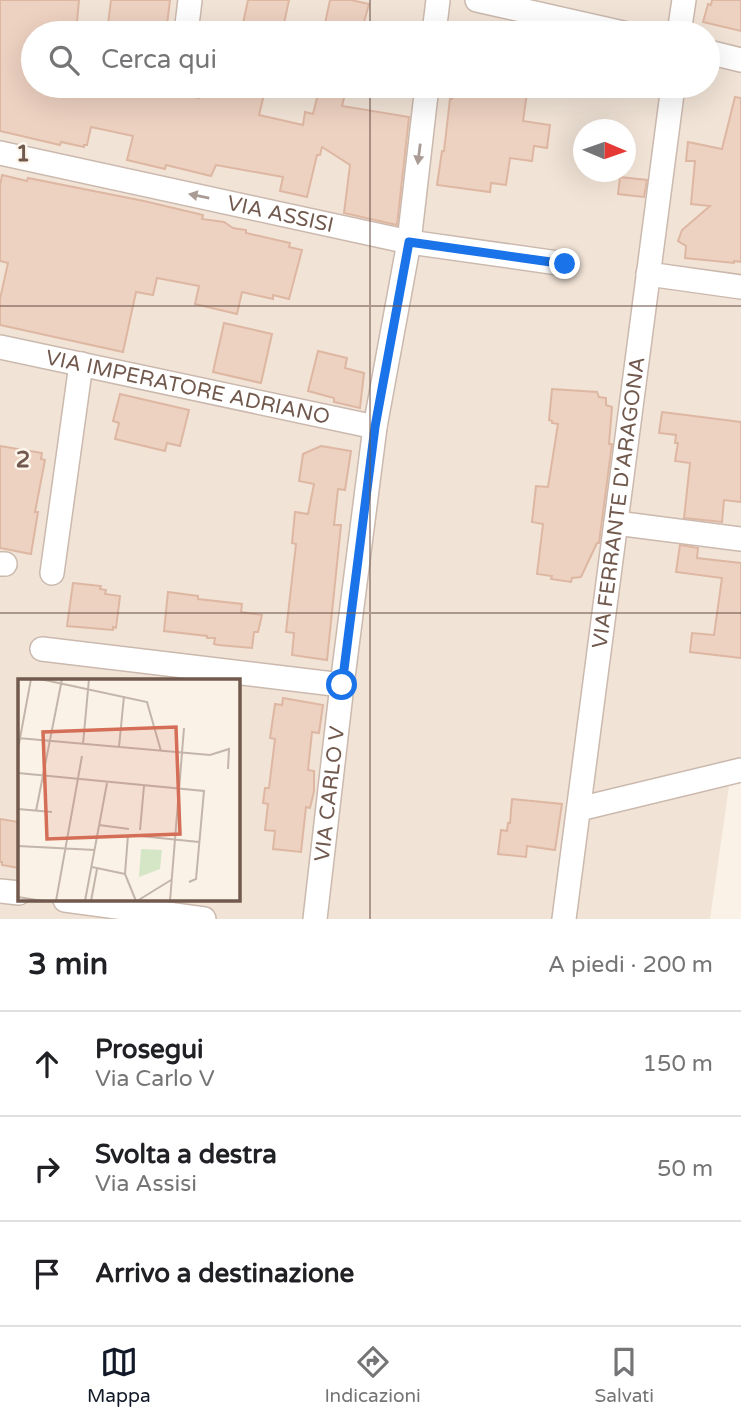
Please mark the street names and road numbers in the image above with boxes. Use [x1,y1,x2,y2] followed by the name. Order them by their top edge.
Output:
[225,191,336,238] street label: VIA ASSISI
[43,345,332,430] street label: VIA IMPERATORE ADRIANO
[588,355,650,650] street label: VIA FERRANTE D'ARAGONA
[310,724,350,863] street label: VIA CARLO V

